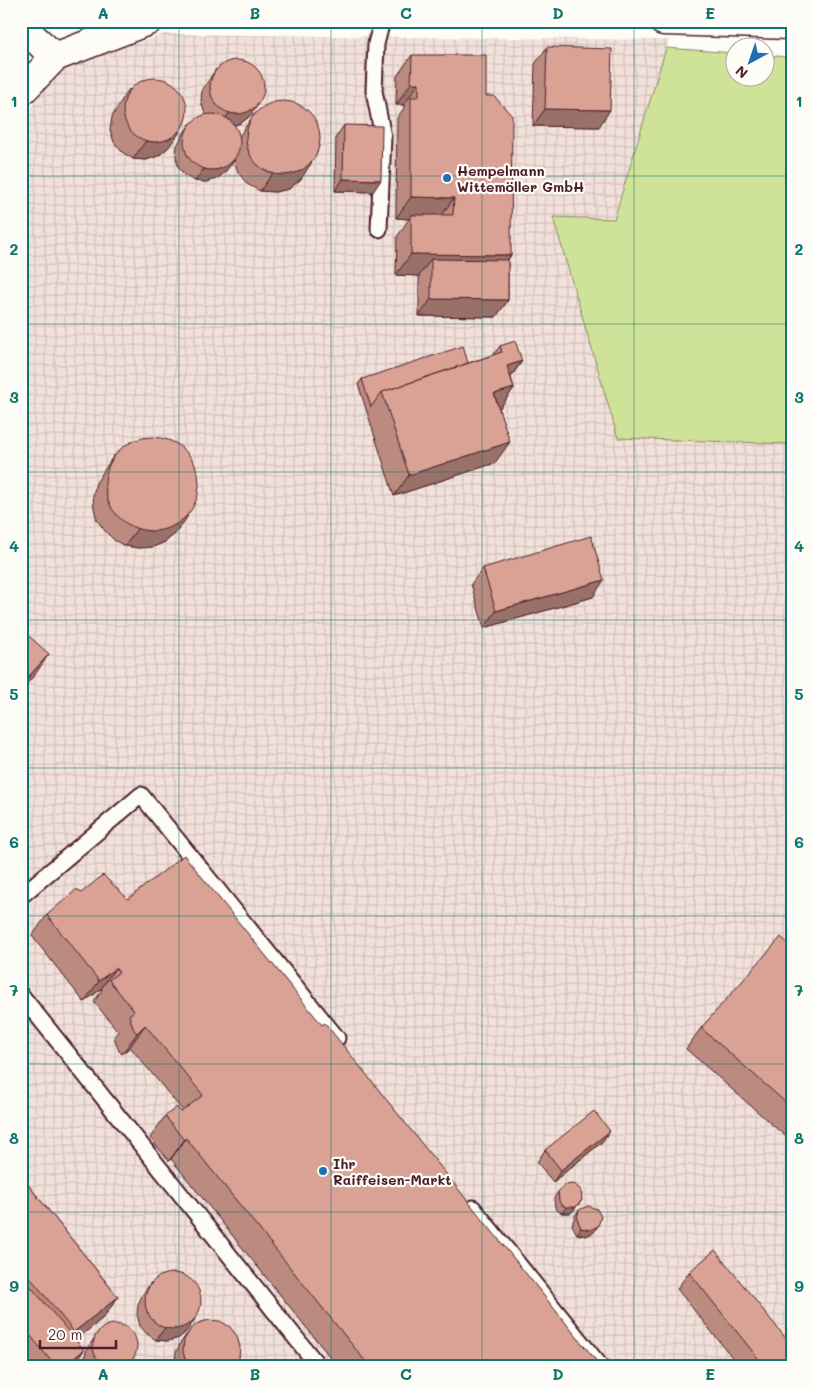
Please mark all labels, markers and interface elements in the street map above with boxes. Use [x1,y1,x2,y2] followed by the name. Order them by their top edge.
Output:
[97,2,109,23] text: A
[250,2,260,23] text: B
[400,2,412,23] text: C
[552,2,564,23] text: D
[705,2,715,23] text: E
[726,38,776,88] north arrow
[731,62,752,83] text: N
[10,90,18,111] text: 1
[795,90,803,111] text: 1
[457,161,584,196] place label: Hempelmann Wittemöller GmbH
[441,172,453,184] marker: Hempelmann Wittemöller GmbH
[10,238,19,259] text: 2
[795,238,804,259] text: 2
[9,386,19,407] text: 3
[794,386,804,407] text: 3
[9,535,19,556] text: 4
[794,535,804,556] text: 4
[9,683,19,704] text: 5
[794,683,804,704] text: 5
[9,831,19,852] text: 6
[794,831,804,852] text: 6
[10,979,19,1000] text: 7
[795,979,804,1000] text: 7
[9,1127,19,1148] text: 8
[794,1127,804,1148] text: 8
[333,1154,451,1189] place label: Ihr Raiffeisen-Markt
[317,1165,329,1177] marker: Ihr Raiffeisen-Markt
[9,1275,19,1296] text: 9
[794,1275,804,1296] text: 9
[40,1318,116,1350] scale bar
[48,1324,82,1344] text: 20 m
[97,1363,109,1384] text: A
[250,1363,260,1384] text: B
[400,1363,412,1384] text: C
[552,1363,564,1384] text: D
[705,1363,715,1384] text: E

